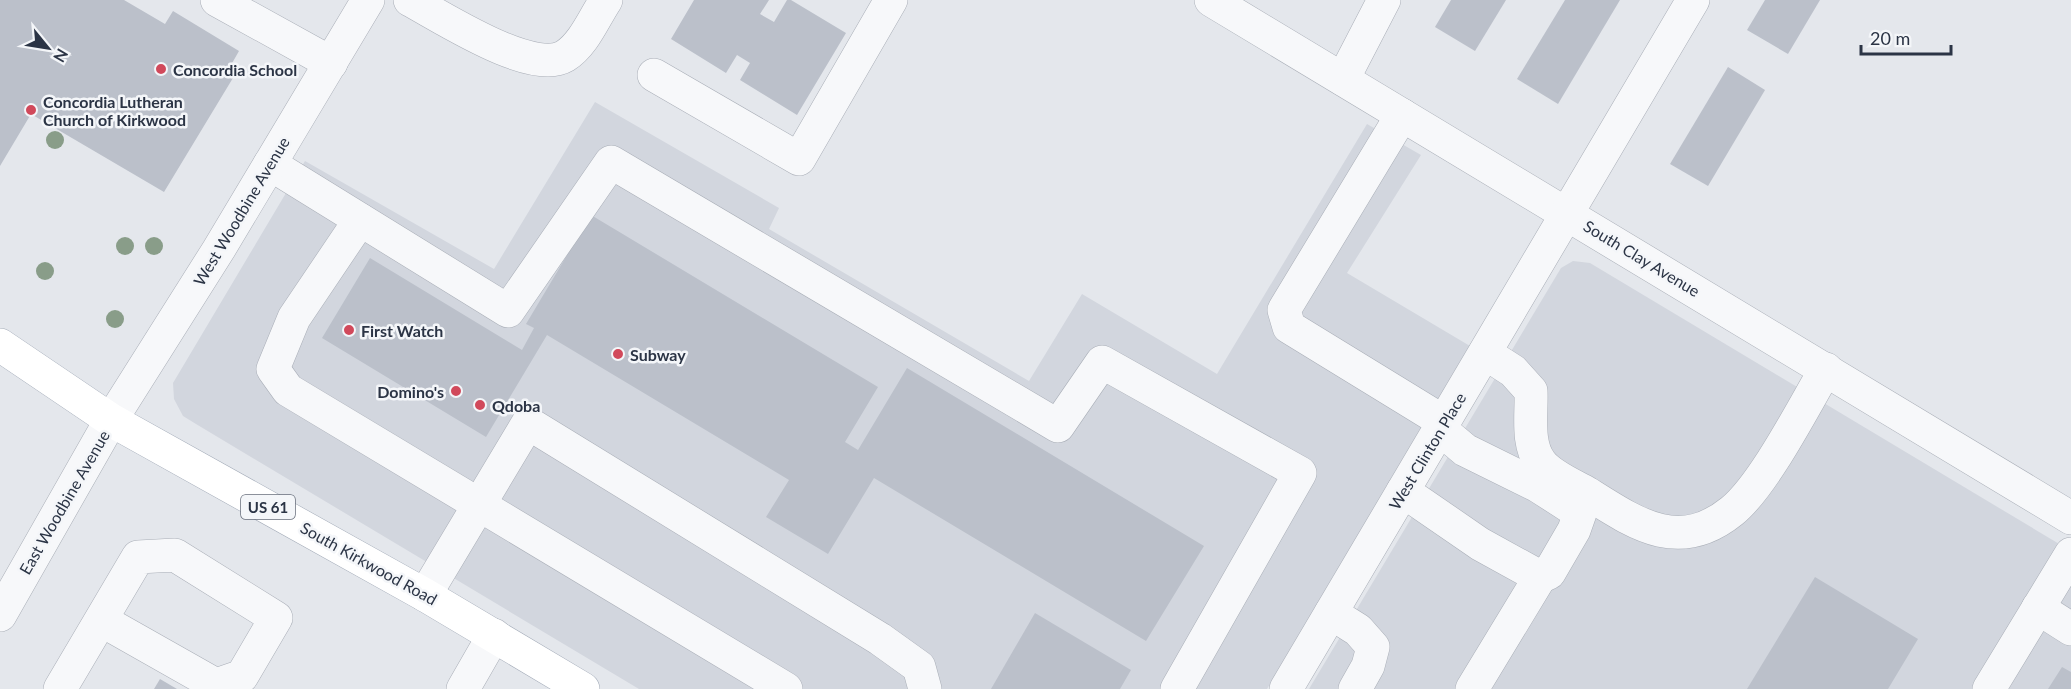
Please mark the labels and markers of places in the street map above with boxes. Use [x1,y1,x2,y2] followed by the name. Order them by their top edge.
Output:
[173,60,297,79] place label: Concordia School
[154,62,168,76] marker: Concordia School
[43,92,186,129] place label: Concordia Lutheran Church of Kirkwood
[24,103,38,117] marker: Concordia Lutheran Church of Kirkwood
[361,321,443,340] place label: First Watch
[342,323,356,337] marker: First Watch
[630,345,686,364] place label: Subway
[611,347,625,361] marker: Subway
[377,382,444,401] place label: Domino's
[449,384,463,398] marker: Domino's
[492,396,540,415] place label: Qdoba
[473,398,487,412] marker: Qdoba

